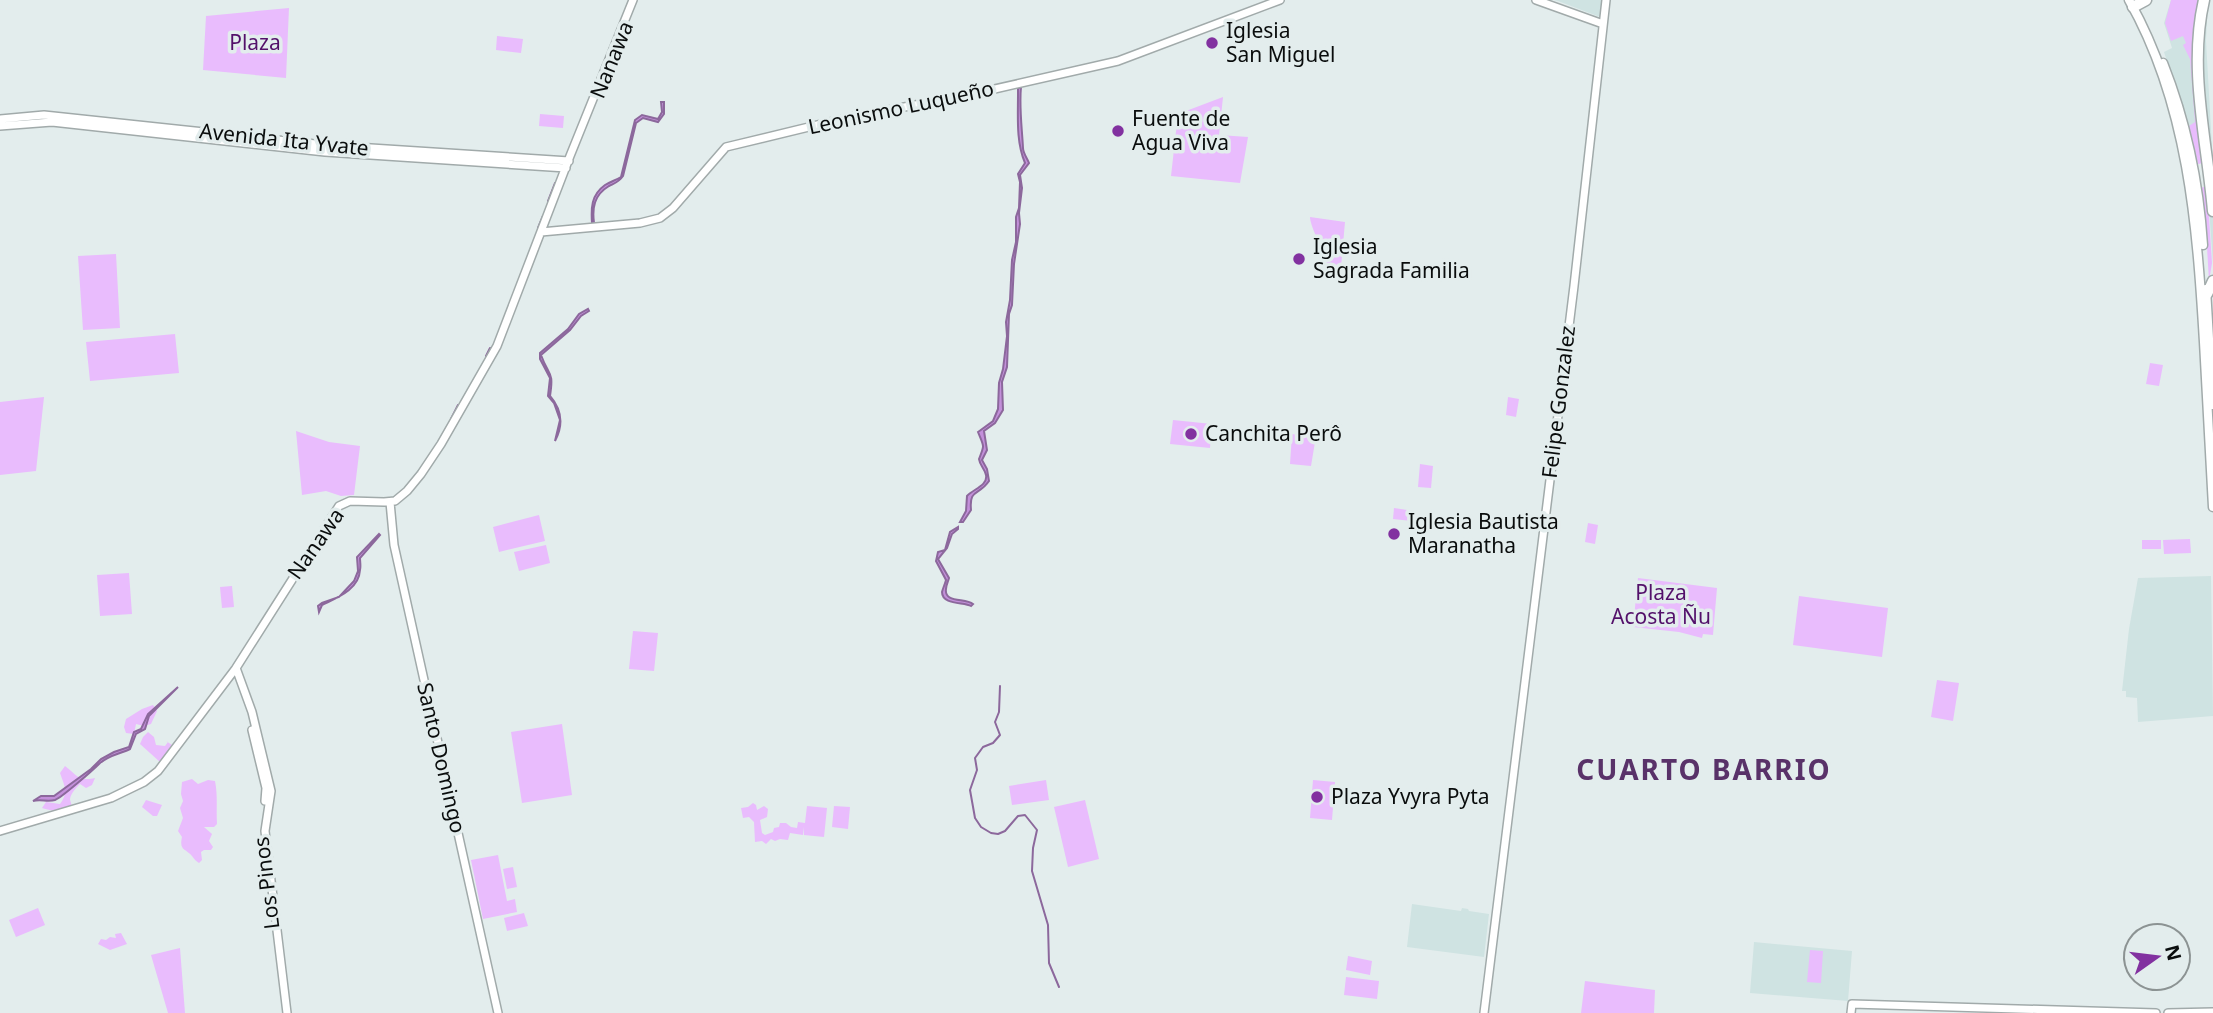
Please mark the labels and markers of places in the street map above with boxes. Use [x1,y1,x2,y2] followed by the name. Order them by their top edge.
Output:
[1226,16,1335,68] place label: Iglesia San Miguel
[1204,35,1220,51] marker: Iglesia San Miguel
[1132,104,1230,156] place label: Fuente de Agua Viva
[1110,123,1126,139] marker: Fuente de Agua Viva
[1313,232,1470,284] place label: Iglesia Sagrada Familia
[1291,251,1307,267] marker: Iglesia Sagrada Familia
[1205,419,1342,447] place label: Canchita Perô
[1183,426,1199,442] marker: Canchita Perô
[1408,507,1559,559] place label: Iglesia Bautista Maranatha
[1386,526,1402,542] marker: Iglesia Bautista Maranatha
[1331,782,1490,810] place label: Plaza Yvyra Pyta
[1309,789,1325,805] marker: Plaza Yvyra Pyta

